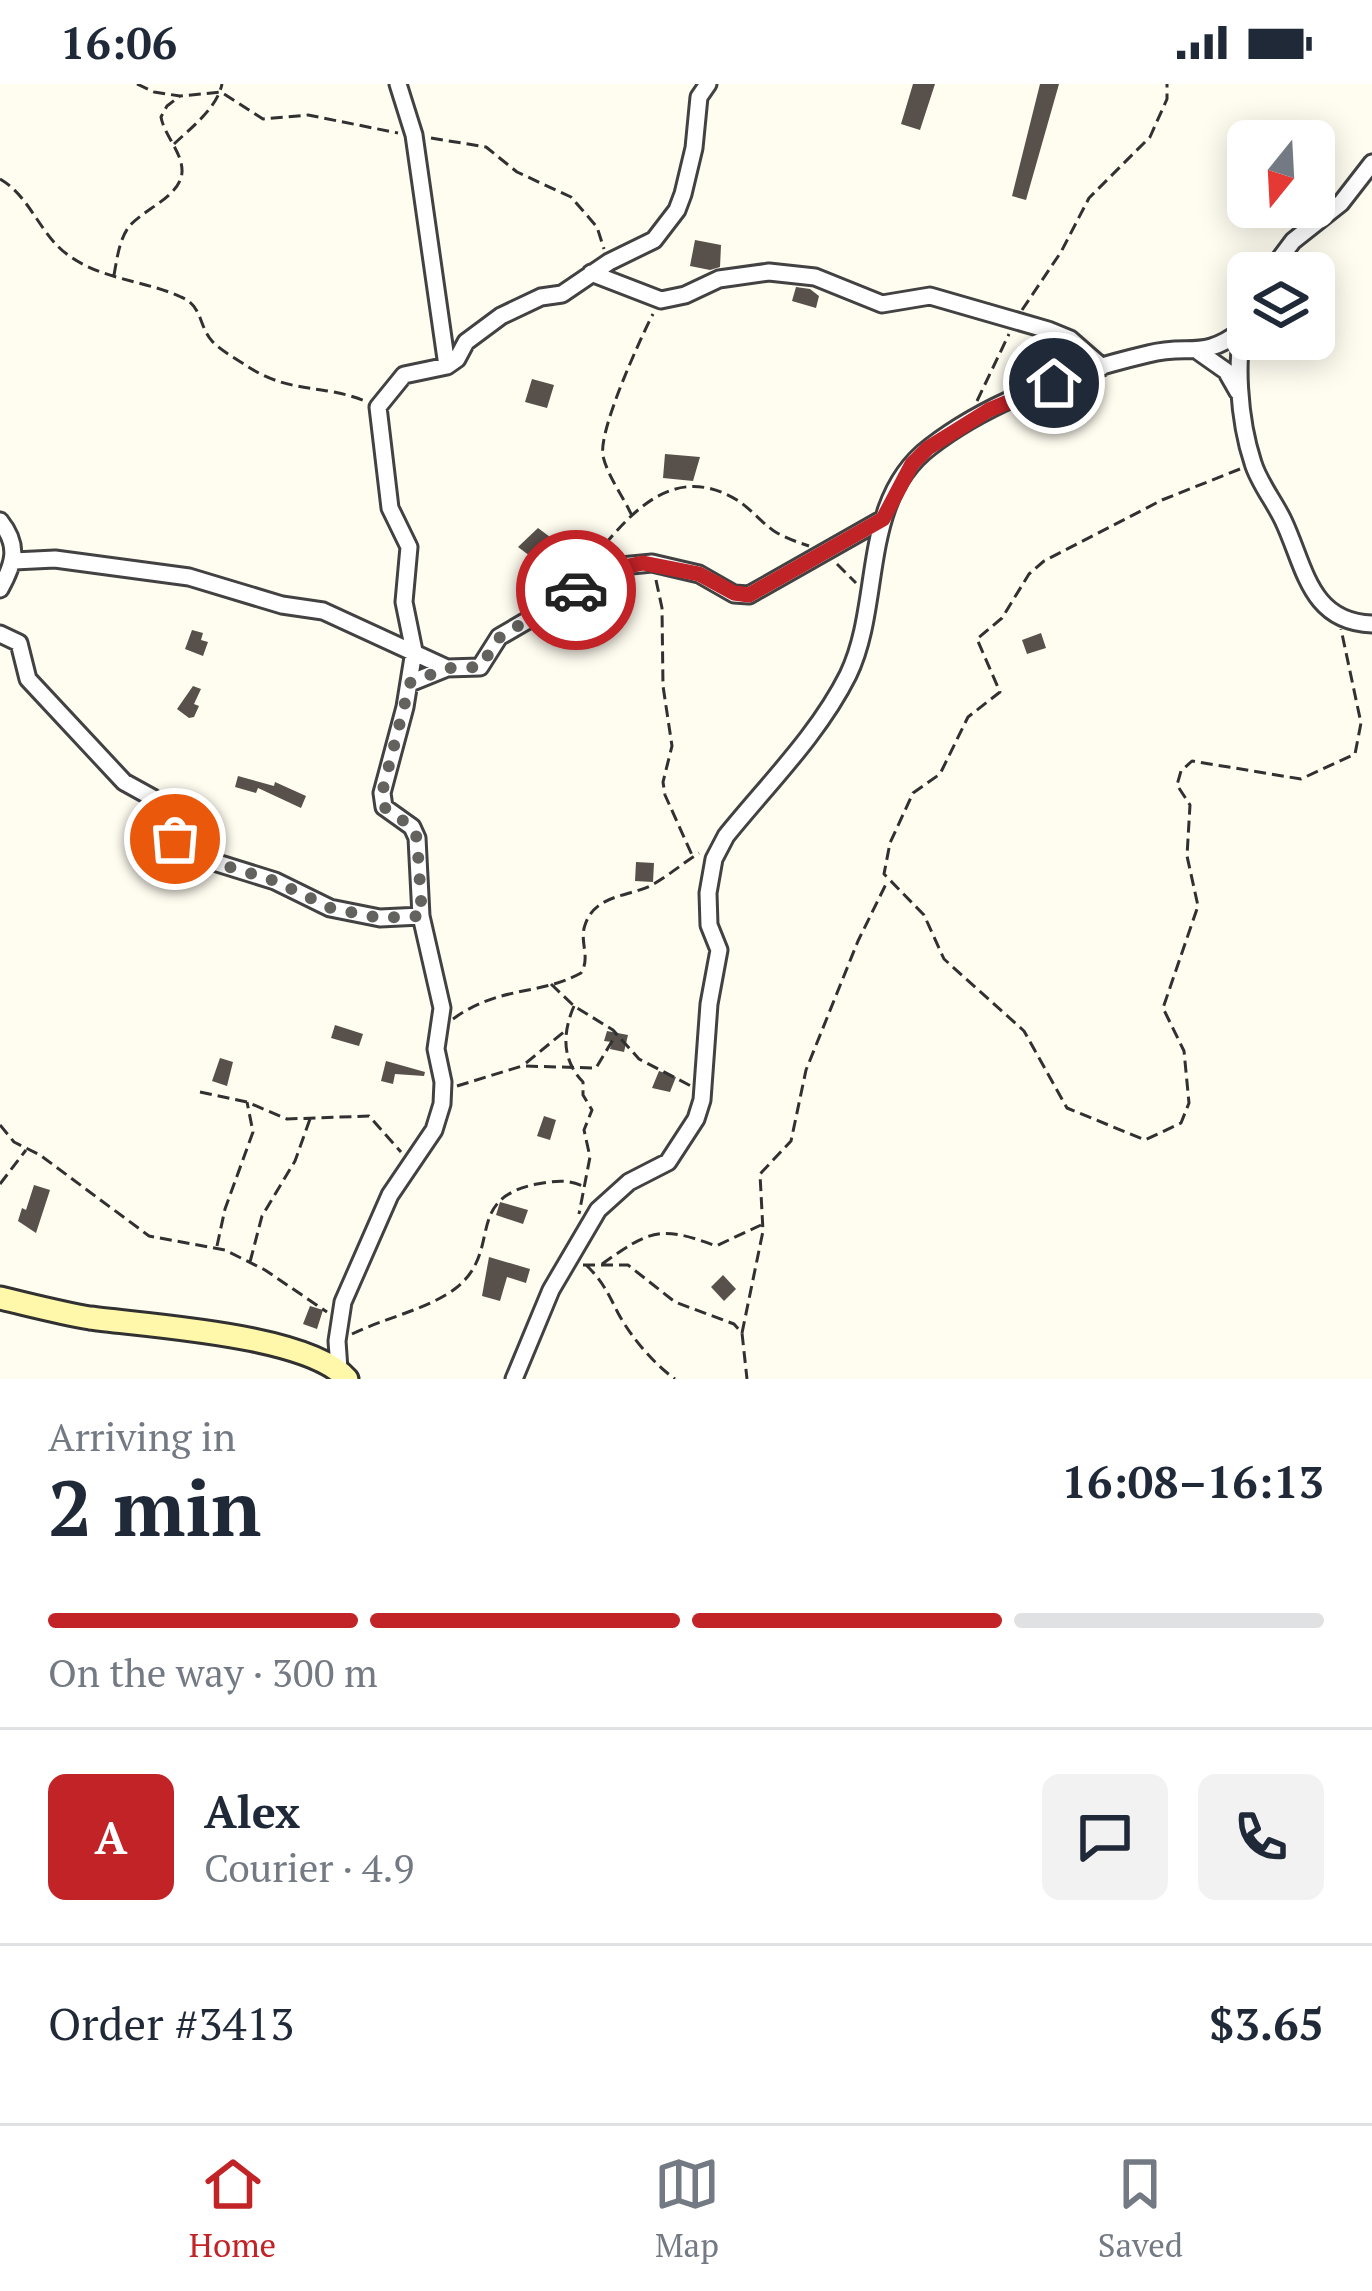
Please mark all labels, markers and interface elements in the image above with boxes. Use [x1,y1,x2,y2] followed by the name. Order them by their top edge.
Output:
[60,12,177,72] text: 16:06
[1227,120,1335,228] north arrow
[1227,120,1335,360] map controls
[1227,252,1335,360] button: layers
[1003,332,1105,434] pin
[1021,350,1087,416] icon: home
[516,530,636,650] courier
[543,557,609,623] icon: car
[124,788,226,890] pin
[142,806,208,872] icon: bag
[48,1410,236,1462] text: Arriving in
[1062,1451,1324,1511] text: 16:08–16:13
[48,1455,261,1558] text: 2 min
[48,1646,378,1698] text: On the way · 300 m
[1042,1774,1168,1900] button: chat
[1198,1774,1324,1900] button: phone
[204,1781,300,1841] text: Alex
[95,1807,127,1867] text: A
[204,1841,414,1893] text: Courier · 4.9
[48,1993,294,2053] text: Order #3413
[1209,1993,1324,2053] text: $3.65
[189,2151,276,2266] tab: Home
[654,2151,720,2266] tab: Map
[1098,2151,1183,2266] tab: Saved

